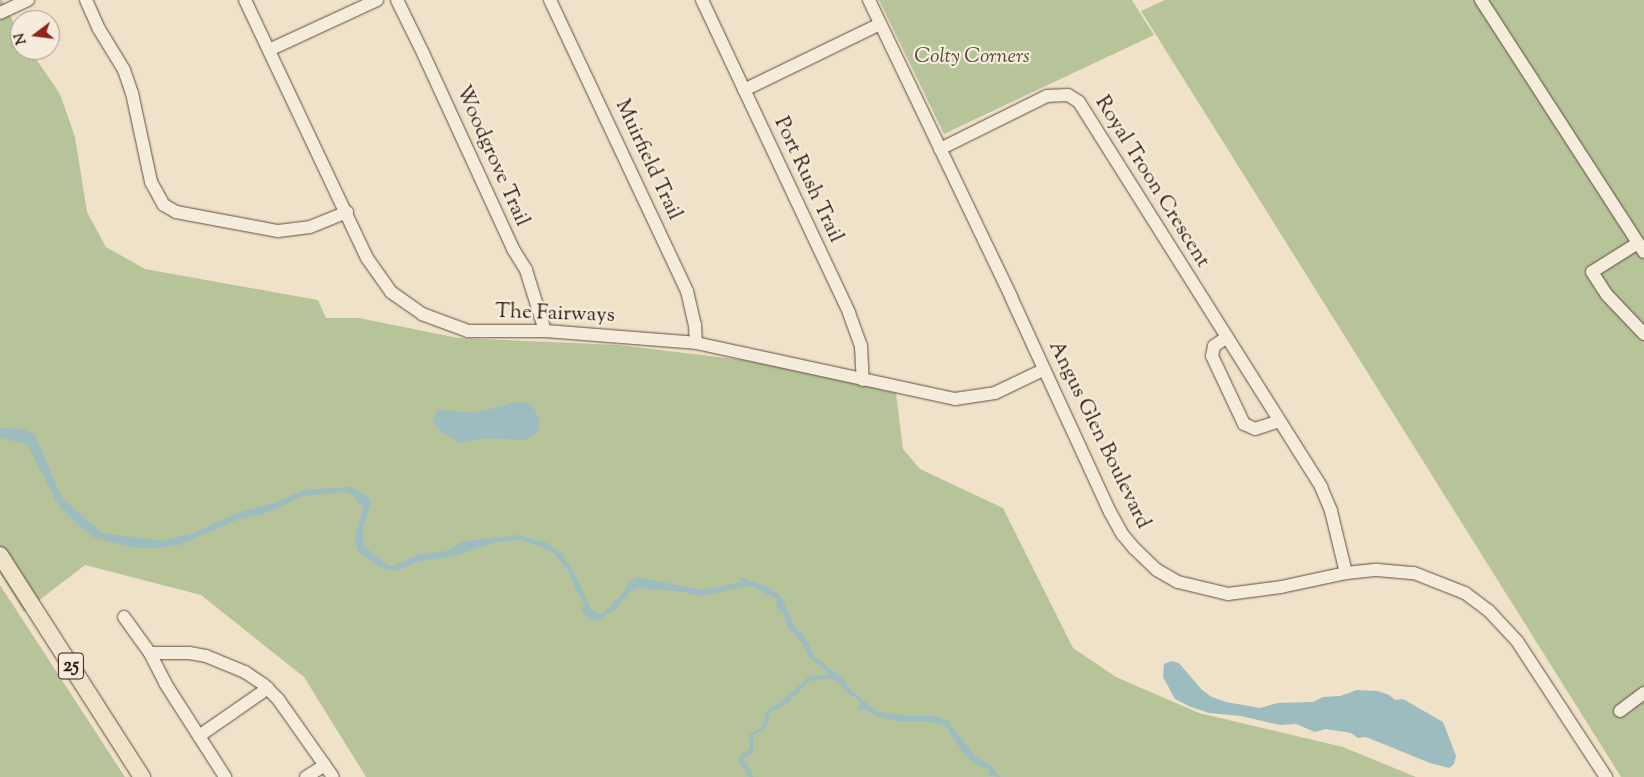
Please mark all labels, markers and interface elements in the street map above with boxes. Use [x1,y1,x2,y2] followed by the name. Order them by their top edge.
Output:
[10,10,60,60] north arrow
[10,31,33,47] text: N
[914,44,1030,70] park label: Colty Corners
[450,82,534,230] street label: Woodgrove Trail
[1089,92,1215,272] street label: Royal Troon Crescent
[609,96,687,224] street label: Muirfield Trail
[768,113,848,247] street label: Port Rush Trail
[495,299,615,329] street label: The Fairways
[1043,337,1155,533] street label: Angus Glen Boulevard
[57,648,85,684] road number: 25

